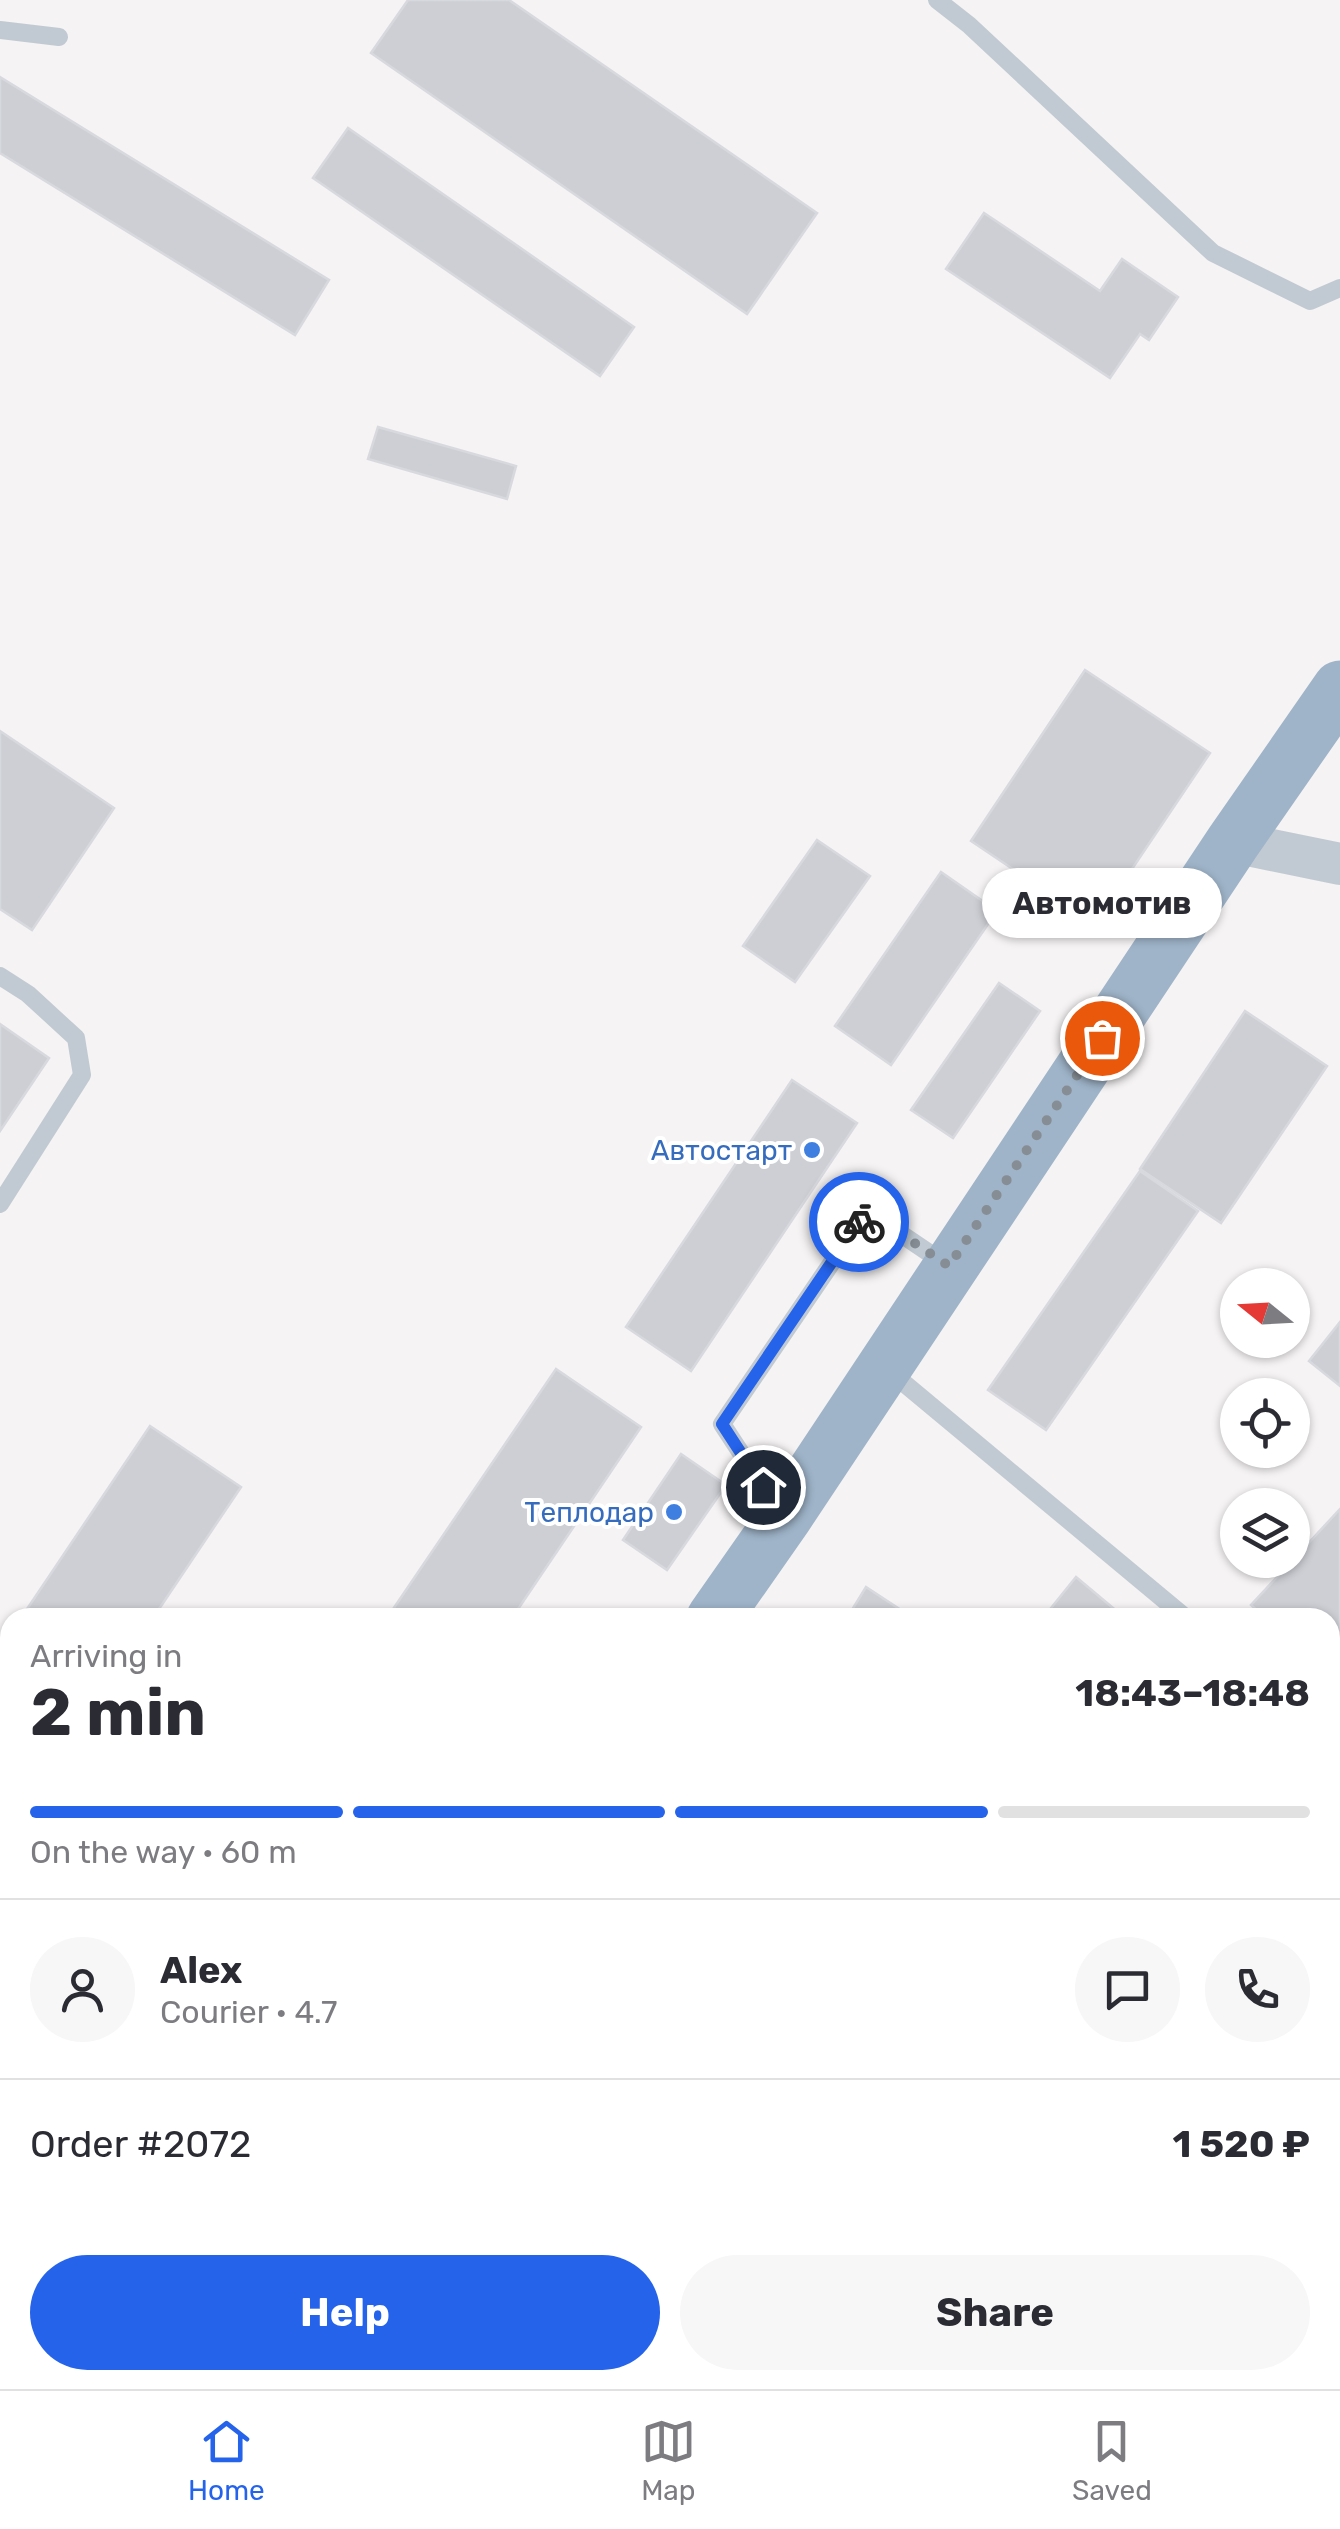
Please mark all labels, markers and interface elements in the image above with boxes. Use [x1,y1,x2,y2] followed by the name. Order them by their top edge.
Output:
[982,868,1222,938] callout: Автомотив
[1012,884,1192,922] text: Автомотив
[1060,996,1145,1081] pin
[1075,1011,1130,1066] icon: bag
[651,1134,792,1167] place label: Автостарт
[801,1139,823,1161] marker: Автостарт
[809,1172,909,1272] courier
[832,1195,887,1250] icon: bike
[1220,1268,1310,1358] north arrow
[1220,1268,1310,1578] map controls
[1220,1378,1310,1468] button: locate
[721,1445,806,1530] pin
[736,1460,791,1515] icon: home
[1220,1488,1310,1578] button: layers
[524,1496,654,1529] place label: Теплодар
[663,1501,685,1523] marker: Теплодар
[30,1637,182,1675] text: Arriving in
[1075,1670,1310,1716] text: 18:43–18:48
[30,1674,206,1751] text: 2 min
[30,1833,297,1871] text: On the way · 60 m
[30,1937,135,2042] button: person
[1075,1937,1180,2042] button: chat
[1205,1937,1310,2042] button: phone
[160,1947,242,1993] text: Alex
[160,1993,337,2031] text: Courier · 4.7
[30,2121,251,2167] text: Order #2072
[1172,2121,1310,2167] text: 1 520 ₽
[30,2255,660,2370] button: Help
[680,2255,1310,2370] button: Share
[188,2414,265,2507] tab: Home
[641,2414,696,2507] tab: Map
[1072,2414,1152,2507] tab: Saved

